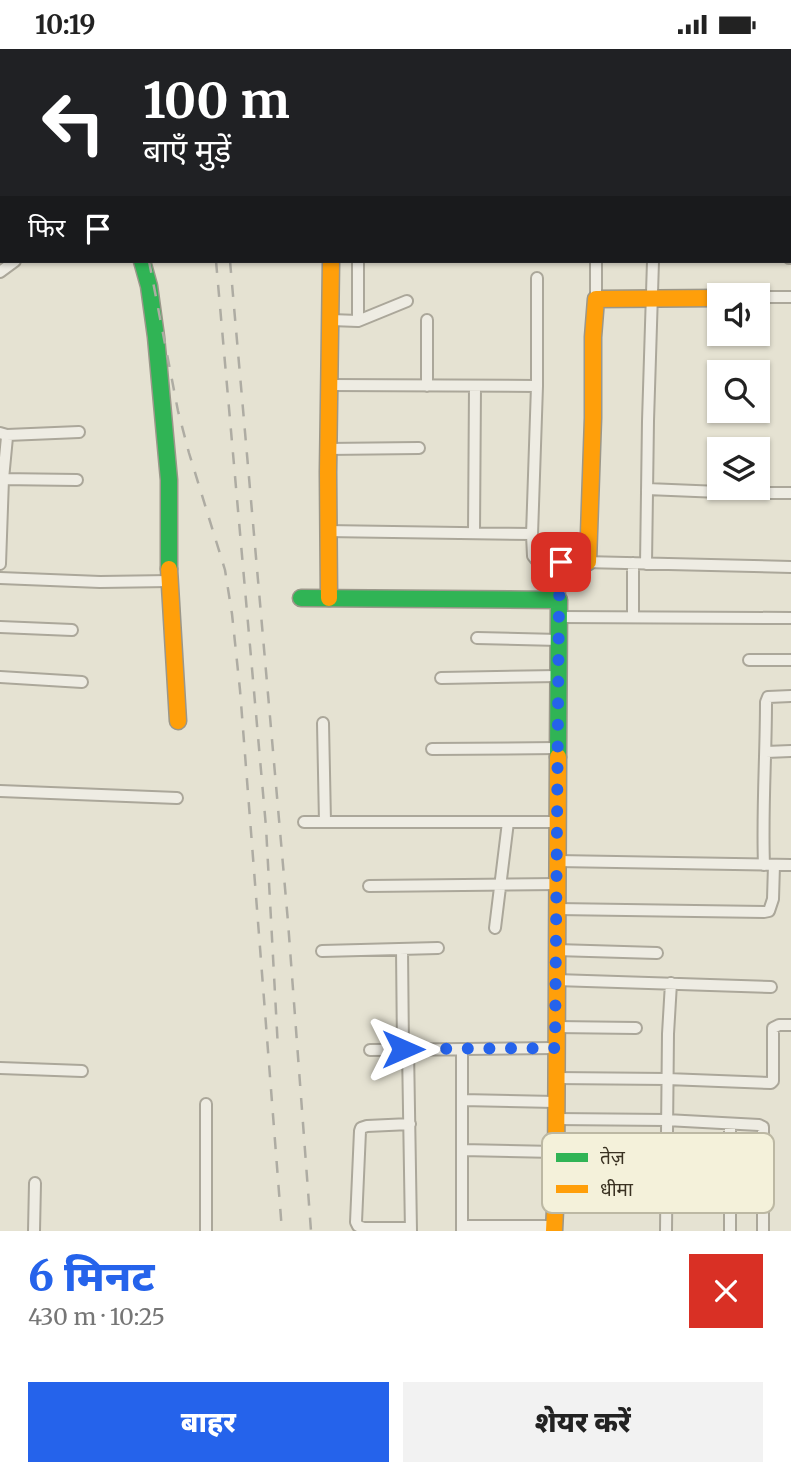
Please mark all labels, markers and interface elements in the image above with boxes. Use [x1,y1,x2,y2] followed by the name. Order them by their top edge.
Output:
[35,8,96,41] text: 10:19
[143,70,290,131] text: 100 m
[28,77,119,168] icon: left
[143,131,231,171] text: बाएँ मुड़ें
[79,210,117,248] icon: arrive
[28,211,65,244] text: फिर
[707,283,770,500] map controls
[707,283,770,346] button: sound
[707,360,770,423] button: search
[707,437,770,500] button: layers
[531,532,591,592] pin
[542,543,580,581] icon: arrive
[366,1012,440,1086] position arrow
[542,1133,774,1213] legend
[600,1145,626,1169] text: तेज़
[600,1177,634,1201] text: धीमा
[28,1250,154,1302] text: 6 मिनट
[689,1254,763,1328] button: close
[28,1302,165,1331] text: 430 m · 10:25
[28,1382,389,1462] button: बाहर
[403,1382,763,1462] button: शेयर करें

